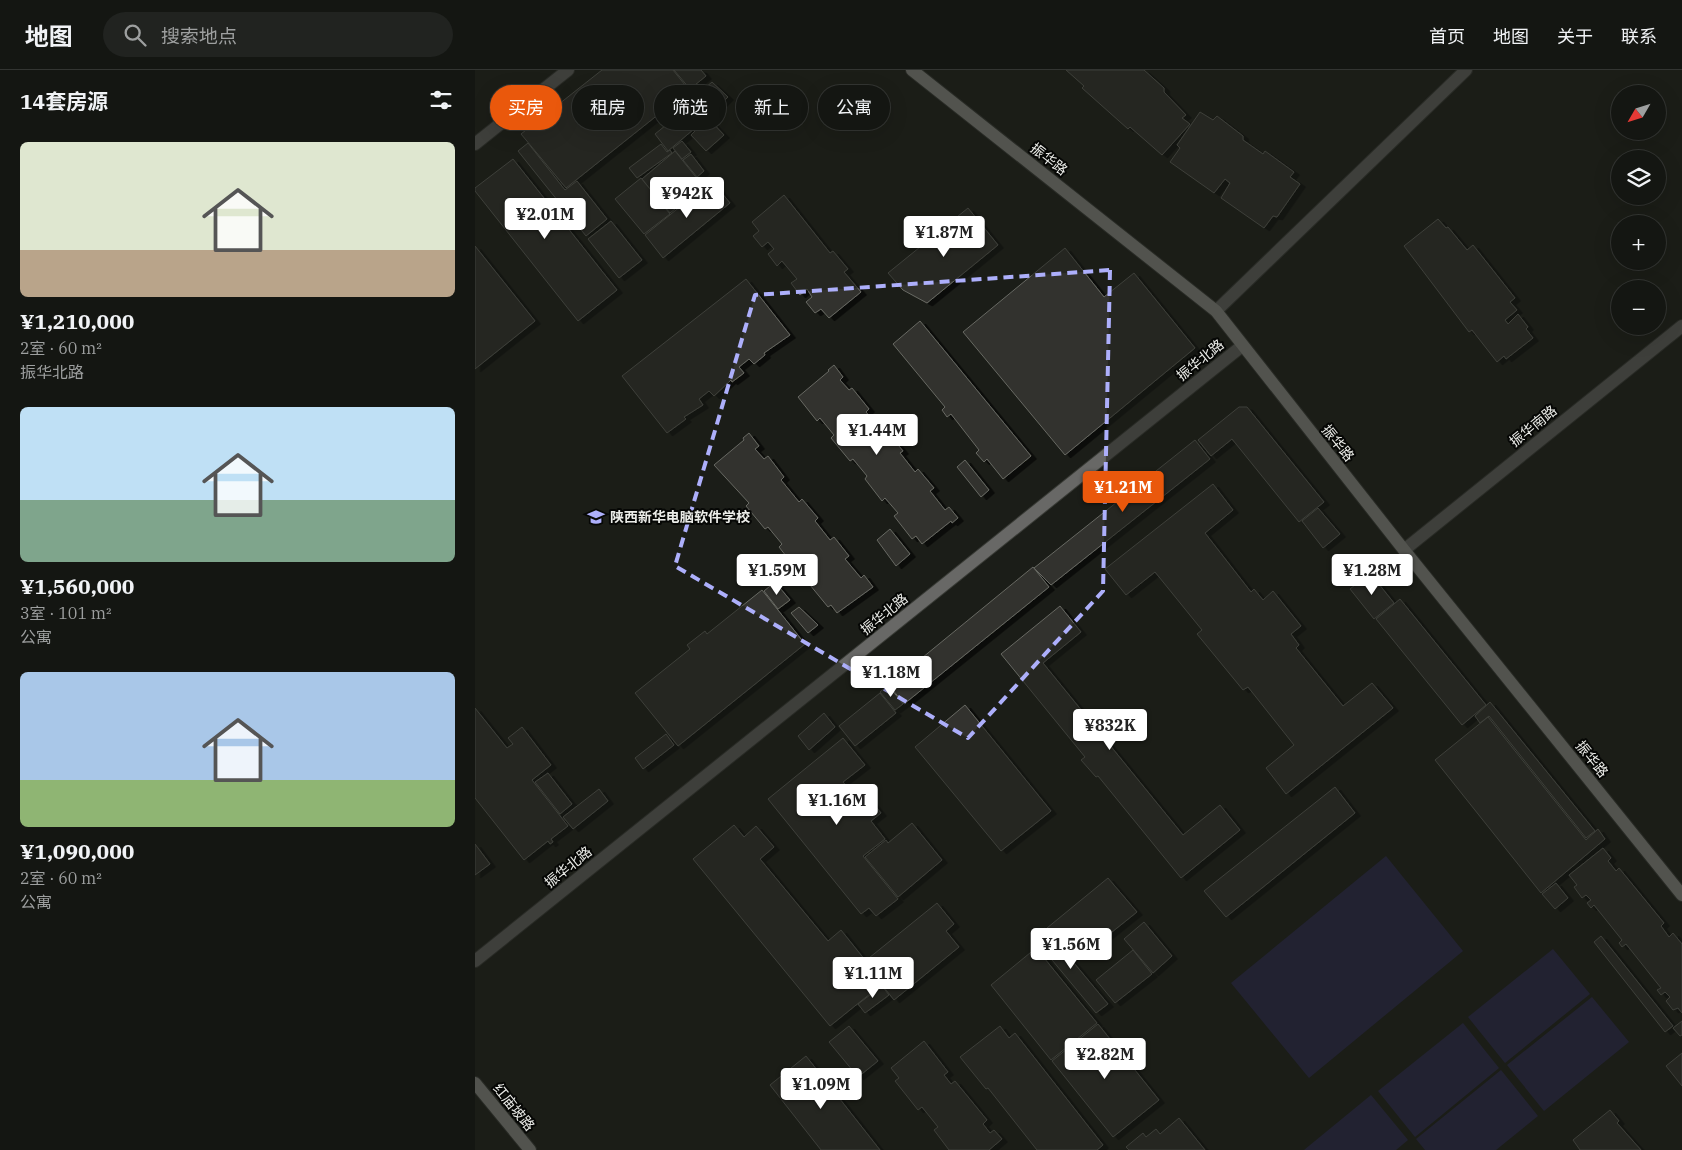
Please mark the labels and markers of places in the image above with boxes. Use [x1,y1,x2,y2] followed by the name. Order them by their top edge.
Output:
[652,176,722,219] pin: ¥942K
[504,198,586,240] pin: ¥2.01M
[903,216,985,258] pin: ¥1.87M
[836,414,918,456] pin: ¥1.44M
[1082,470,1164,513] pin: ¥1.21M
[586,507,606,527] school or university icon: 陕西新华电脑软件学校
[610,508,750,526] place label: 陕西新华电脑软件学校
[736,554,818,596] pin: ¥1.59M
[1331,554,1413,596] pin: ¥1.28M
[850,656,932,698] pin: ¥1.18M
[1075,708,1145,751] pin: ¥832K
[796,784,878,826] pin: ¥1.16M
[1030,928,1112,970] pin: ¥1.56M
[832,956,914,999] pin: ¥1.11M
[1064,1038,1146,1080] pin: ¥2.82M
[780,1068,862,1110] pin: ¥1.09M

